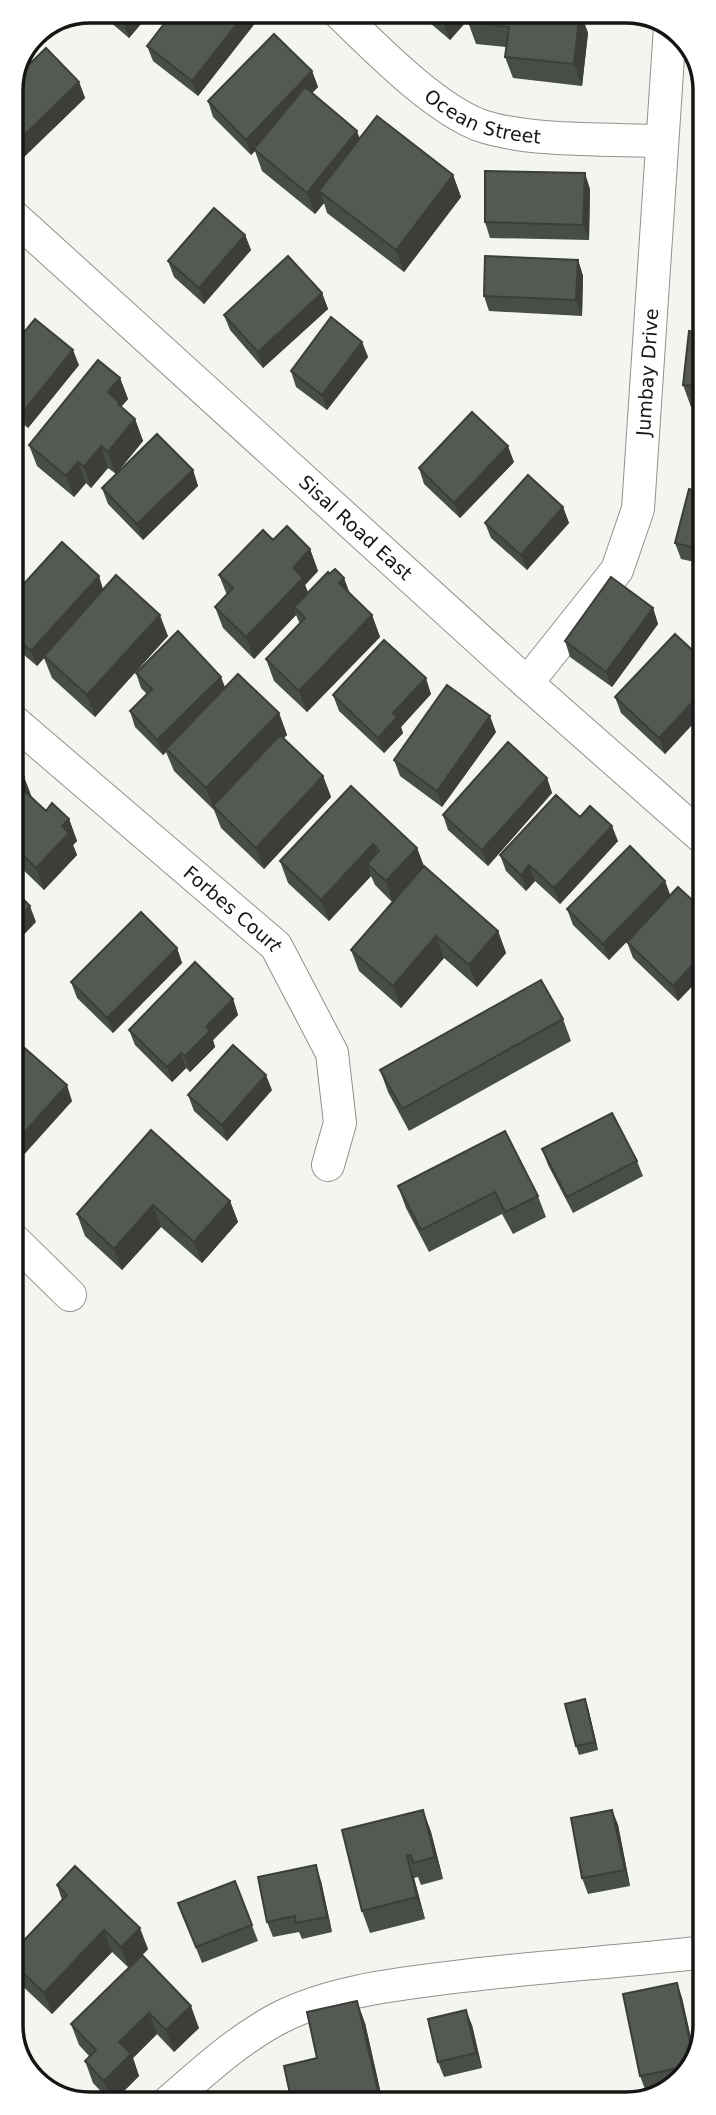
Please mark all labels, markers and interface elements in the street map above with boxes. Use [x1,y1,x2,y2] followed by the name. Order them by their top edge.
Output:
[420,84,542,148] street label: Ocean Street
[632,308,662,438] street label: Jumbay Drive
[295,471,417,584] street label: Sisal Road East
[179,861,288,955] street label: Forbes Court

